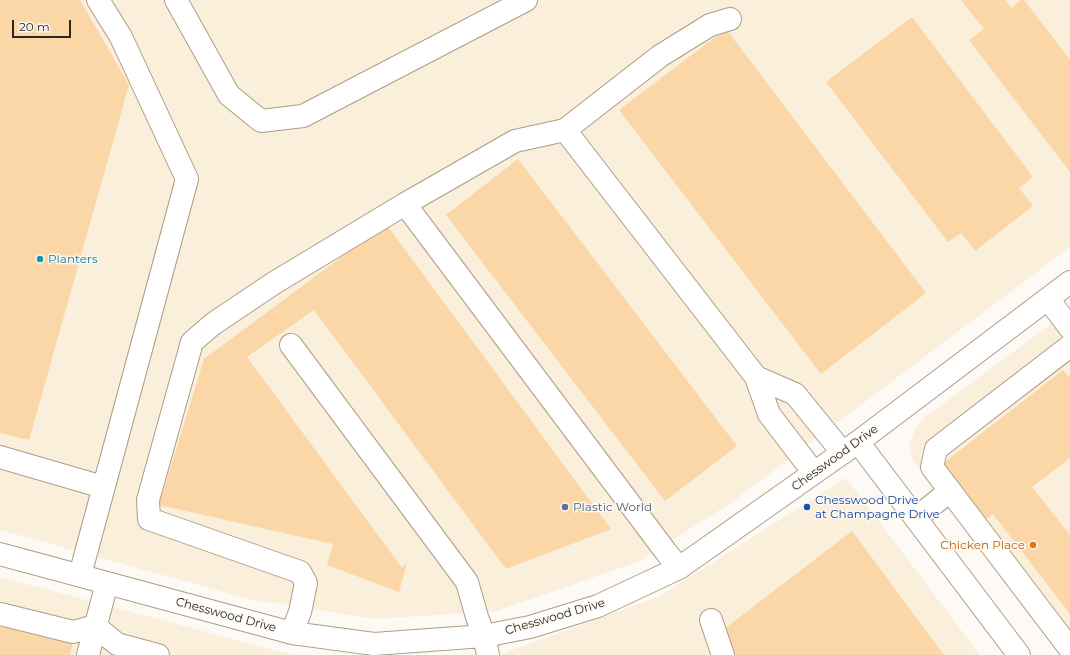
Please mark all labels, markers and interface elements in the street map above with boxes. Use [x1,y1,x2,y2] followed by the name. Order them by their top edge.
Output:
[14,12,73,38] scale bar
[19,19,50,34] text: 20 m
[48,252,98,266] place label: Planters
[35,254,45,264] marker: Planters
[789,422,881,494] street label: Chesswood Drive
[815,493,940,521] place label: Chesswood Drive at Champagne Drive
[573,500,652,514] place label: Plastic World
[560,502,570,512] marker: Plastic World
[802,502,812,512] marker: Chesswood Drive at Champagne Drive
[940,538,1025,552] place label: Chicken Place
[1028,540,1038,550] marker: Chicken Place
[174,595,278,635] street label: Chesswood Drive
[503,596,607,638] street label: Chesswood Drive

